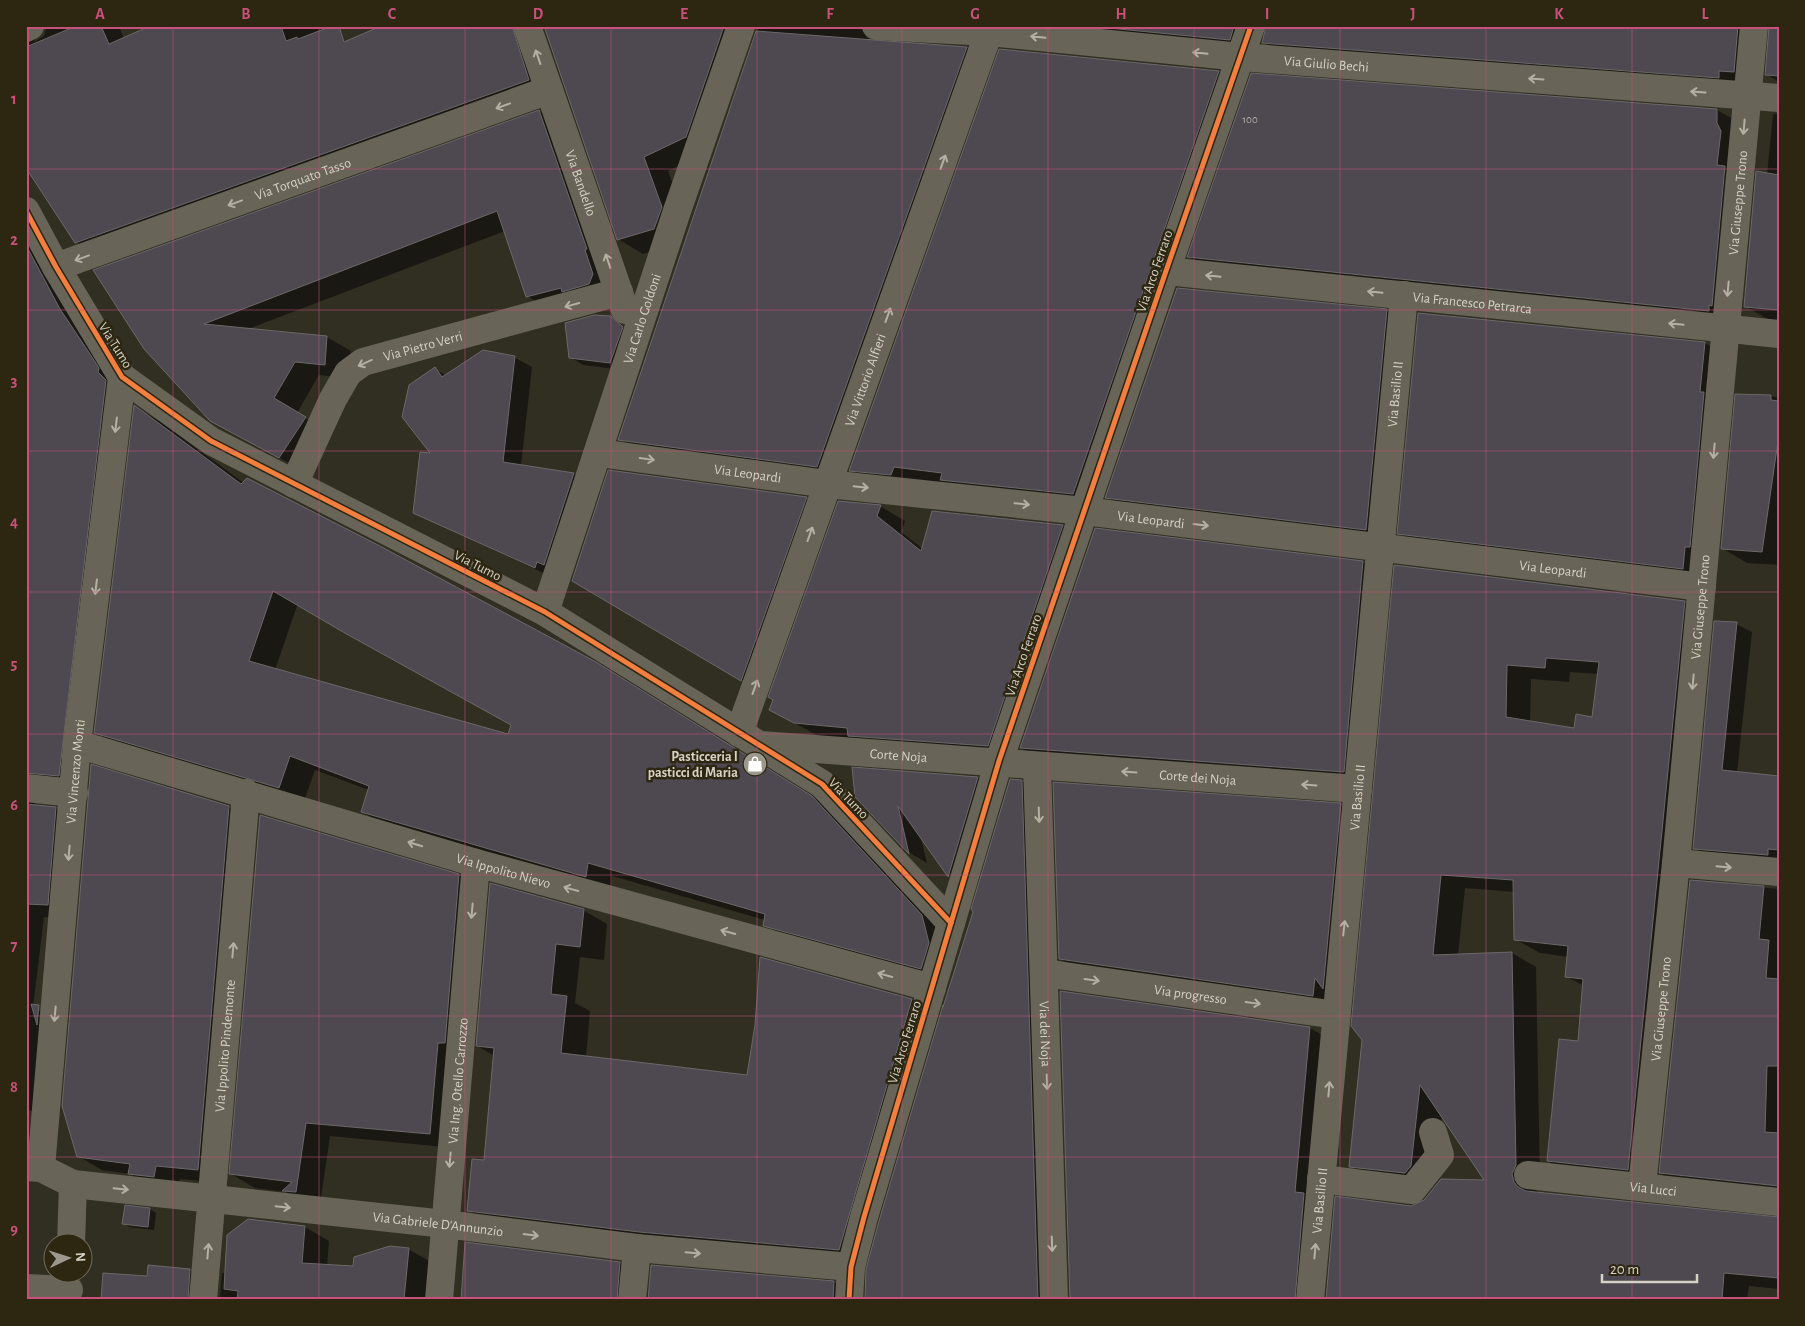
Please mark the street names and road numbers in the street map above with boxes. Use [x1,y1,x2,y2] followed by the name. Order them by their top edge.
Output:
[1283,54,1369,75] street label: Via Giulio Bechi
[562,148,598,218] street label: Via Bandello
[1727,150,1750,256] street label: Via Giuseppe Trono
[253,156,353,203] street label: Via Torquato Tasso
[1134,228,1176,314] street label: Via Arco Ferraro
[621,272,664,366] street label: Via Carlo Goldoni
[1412,290,1533,317] street label: Via Francesco Petrarca
[96,320,135,371] street label: Via Tumo
[382,329,464,364] street label: Via Pietro Verri
[843,332,889,428] street label: Via Vittorio Alfieri
[1386,360,1406,428] street label: Via Basilio II
[713,463,782,486] street label: Via Leopardi
[1116,509,1185,531] street label: Via Leopardi
[452,548,504,584] street label: Via Tumo
[1689,554,1713,660] street label: Via Giuseppe Trono
[1518,559,1587,581] street label: Via Leopardi
[1003,612,1045,698] street label: Via Arco Ferraro
[64,718,88,824] street label: Via Vincenzo Monti
[869,747,928,765] street label: Corte Noja
[1348,764,1368,831] street label: Via Basilio II
[1159,768,1237,788] street label: Corte dei Noja
[826,776,871,822] street label: Via Tumo
[454,852,552,891] street label: Via Ippolito Nievo
[1649,956,1674,1062] street label: Via Giuseppe Trono
[213,979,238,1113] street label: Via Ippolito Pindemonte
[1153,983,1228,1007] street label: Via progresso
[886,999,924,1085] street label: Via Arco Ferraro
[1036,1001,1053,1068] street label: Via dei Noja
[446,1017,471,1145] street label: Via Ing. Otello Carrozzo
[1310,1167,1330,1234] street label: Via Basilio II
[1629,1180,1677,1199] street label: Via Lucci
[372,1210,504,1239] street label: Via Gabriele D'Annunzio

